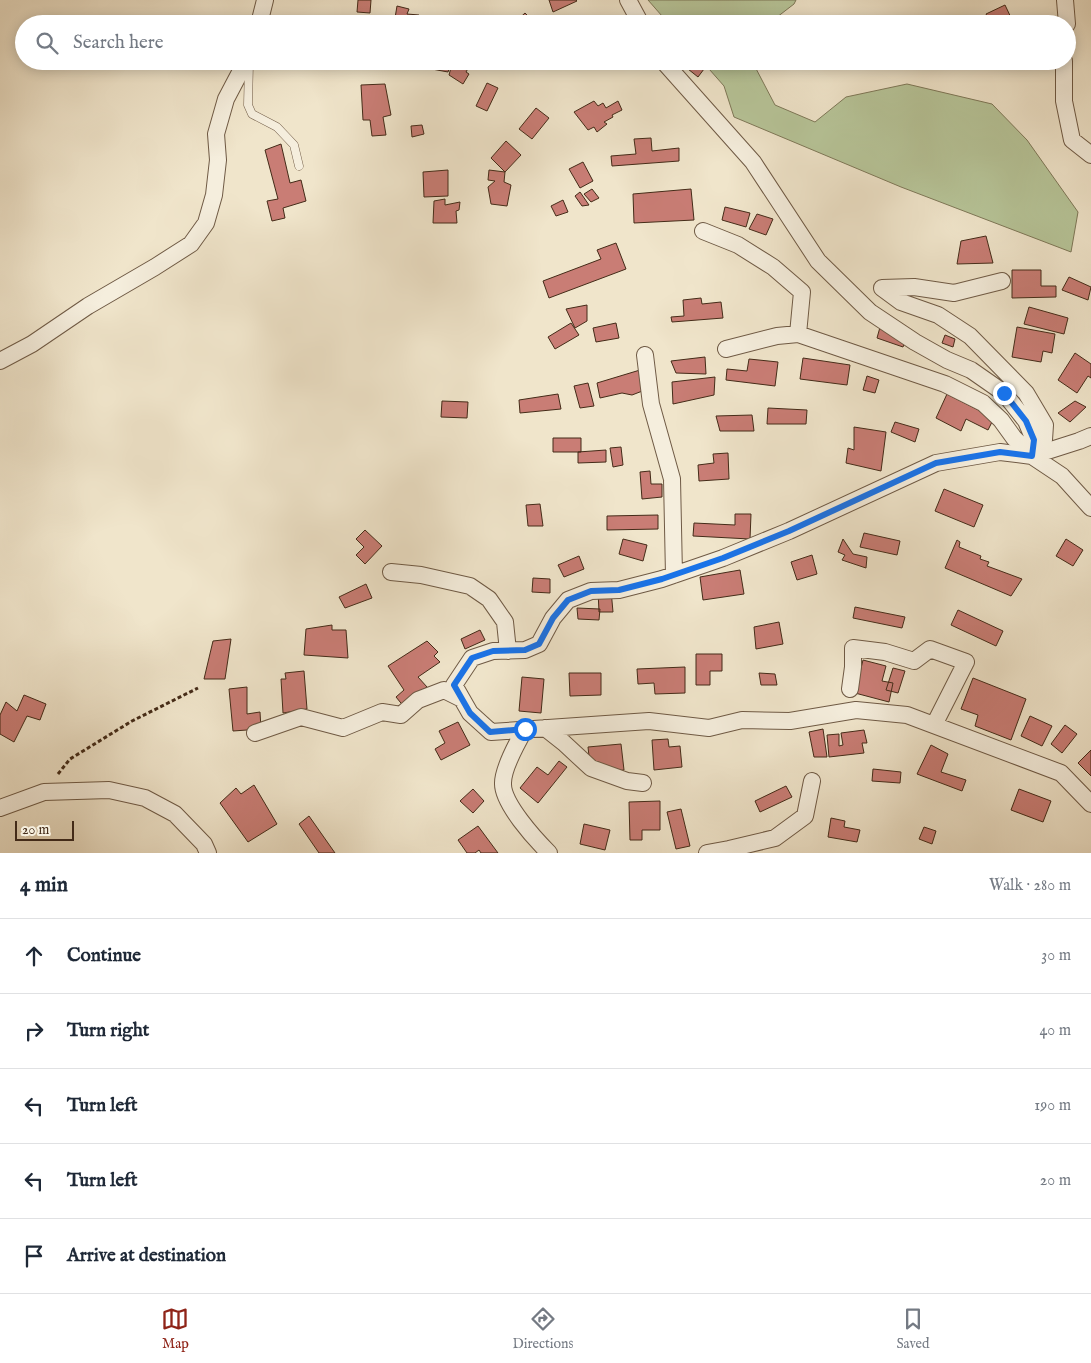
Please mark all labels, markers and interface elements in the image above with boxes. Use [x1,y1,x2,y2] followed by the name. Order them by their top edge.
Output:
[15,15,1076,70] search box
[33,29,61,57] icon: search
[73,31,164,55] text: Search here
[993,382,1016,405] route end
[514,718,537,741] route start
[15,818,74,841] scale bar
[22,821,49,839] text: 20 m
[20,872,68,899] text: 4 min
[989,876,1071,896] text: Walk · 280 m
[20,942,48,970] icon: ahead
[67,944,141,968] text: Continue
[1041,946,1071,966] text: 30 m
[20,1017,48,1045] icon: right
[67,1019,149,1043] text: Turn right
[1039,1021,1071,1041] text: 40 m
[20,1092,48,1120] icon: left
[67,1094,138,1118] text: Turn left
[1034,1096,1071,1116] text: 190 m
[20,1167,48,1195] icon: left
[67,1169,138,1193] text: Turn left
[1040,1171,1071,1191] text: 20 m
[20,1242,48,1270] icon: arrive
[67,1244,226,1268] text: Arrive at destination
[161,1305,189,1353] tab: Map
[512,1305,573,1353] tab: Directions
[896,1305,929,1353] tab: Saved

